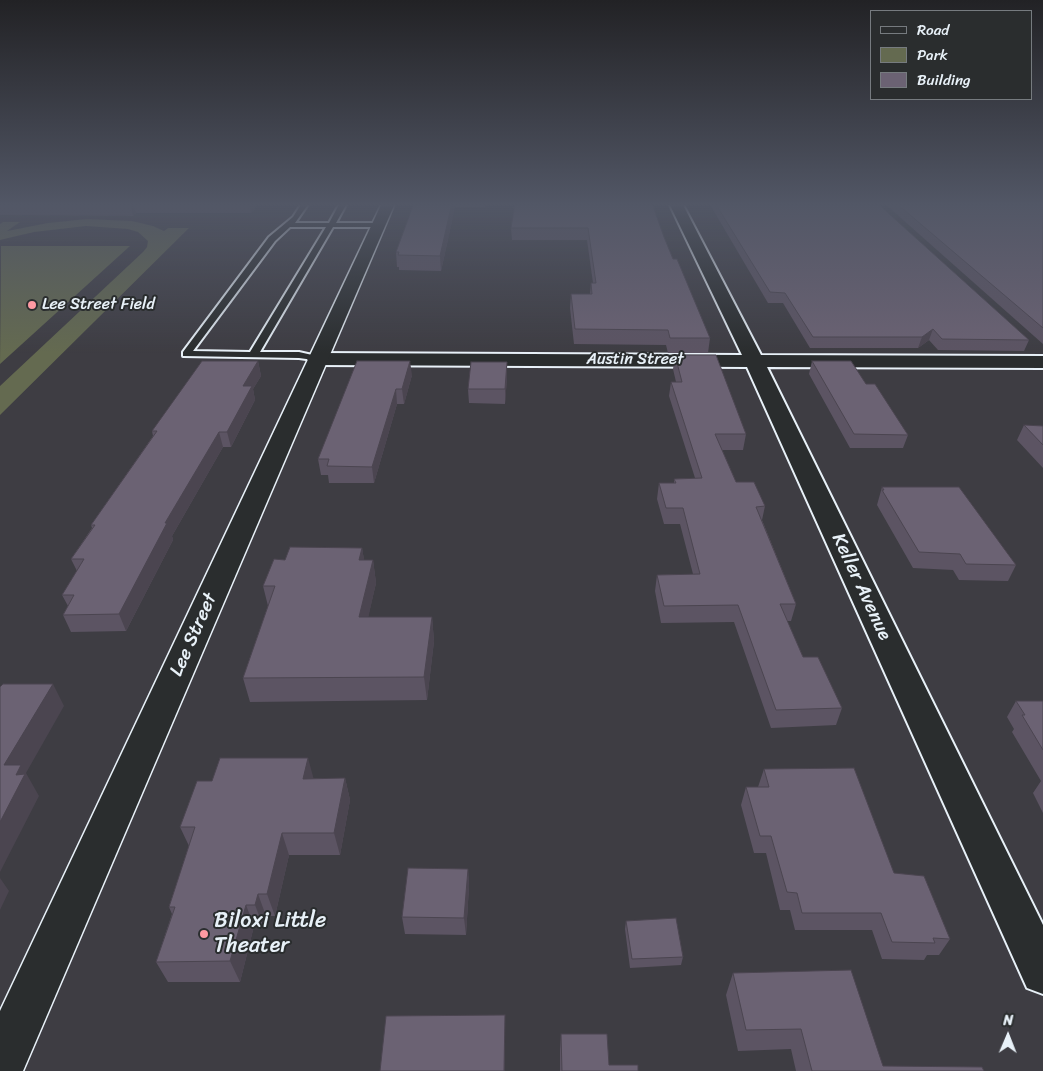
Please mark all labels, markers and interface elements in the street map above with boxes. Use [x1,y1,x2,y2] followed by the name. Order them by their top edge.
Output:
[870,10,1033,100] legend
[917,17,949,43] text: Road
[917,42,948,68] text: Park
[917,67,971,93] text: Building
[42,295,155,315] place label: Lee Street Field
[26,299,38,311] marker: Lee Street Field
[586,350,684,370] street label: Austin Street
[826,530,896,644] street label: Keller Avenue
[166,590,222,680] street label: Lee Street
[214,908,326,959] place label: Biloxi Little Theater
[198,928,210,940] marker: Biloxi Little Theater
[1003,1008,1013,1033] text: N
[983,1011,1033,1061] north arrow

